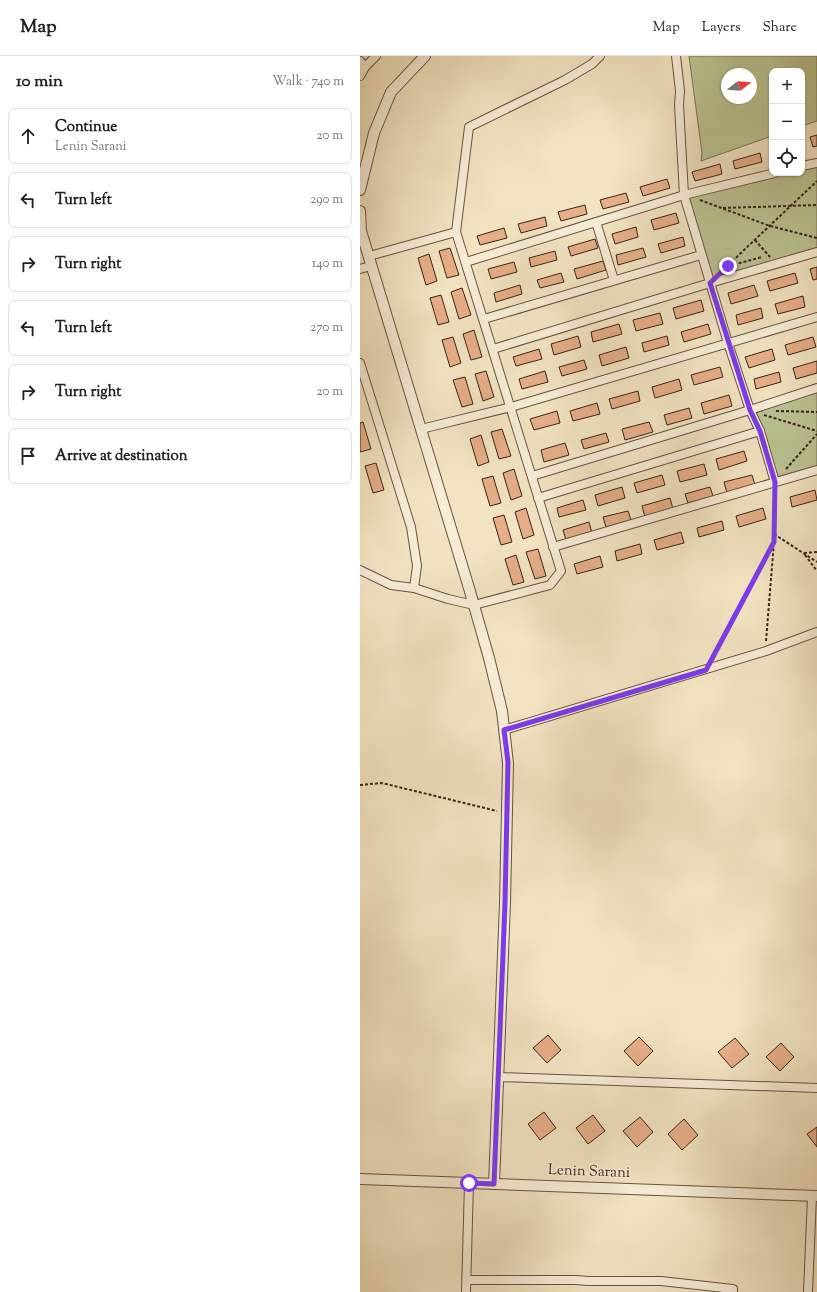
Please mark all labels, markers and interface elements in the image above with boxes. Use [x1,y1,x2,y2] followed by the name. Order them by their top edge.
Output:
[20,14,57,41] text: Map
[653,18,680,38] text: Map
[702,18,740,38] text: Layers
[762,18,797,38] text: Share
[721,68,757,104] north arrow
[769,68,805,176] map controls
[769,68,805,104] button: +
[16,70,63,94] text: 10 min
[272,73,344,91] text: Walk · 740 m
[769,104,805,140] button: −
[55,117,117,138] text: Continue
[17,125,39,147] icon: ahead
[317,127,343,145] text: 20 m
[55,138,127,156] text: Lenin Sarani
[769,140,805,176] button: locate
[17,189,39,211] icon: left
[55,190,112,211] text: Turn left
[310,191,343,209] text: 290 m
[17,253,39,275] icon: right
[55,254,121,275] text: Turn right
[312,255,343,273] text: 140 m
[719,257,737,275] route end
[17,317,39,339] icon: left
[55,318,112,339] text: Turn left
[310,319,343,337] text: 270 m
[17,381,39,403] icon: right
[55,382,121,403] text: Turn right
[317,383,343,401] text: 20 m
[17,445,39,467] icon: arrive
[55,446,188,467] text: Arrive at destination
[547,1160,631,1184] street label: Lenin Sarani
[460,1174,478,1192] route start

